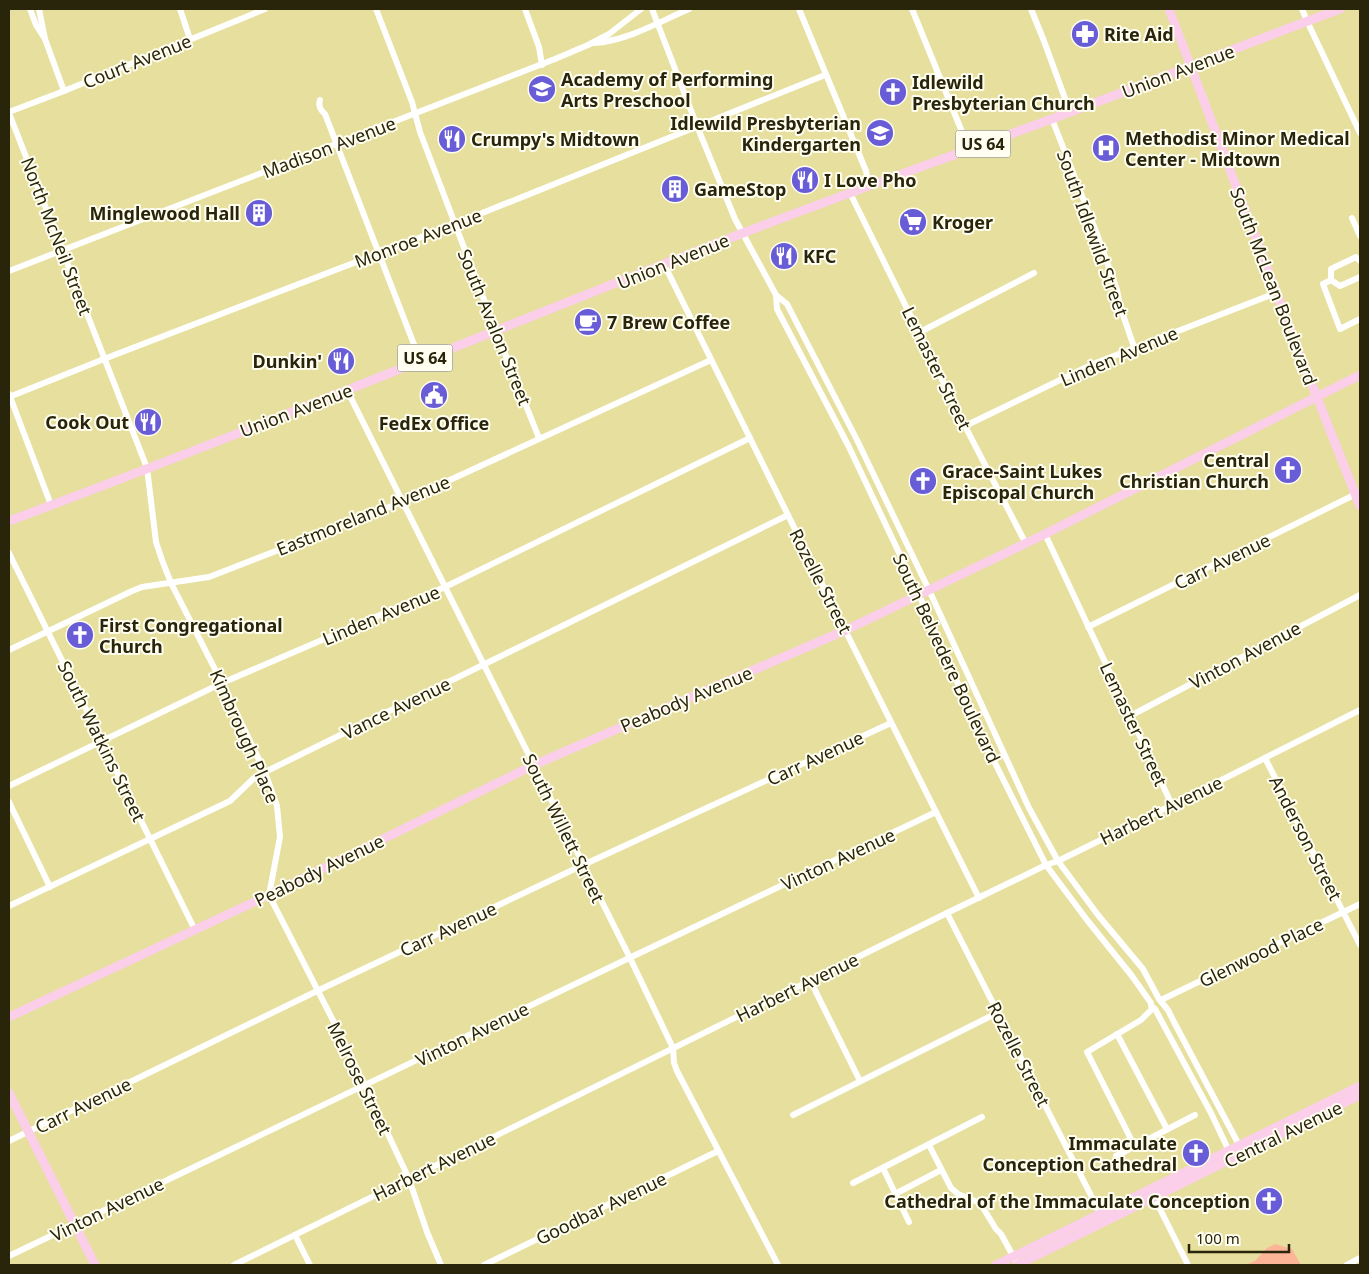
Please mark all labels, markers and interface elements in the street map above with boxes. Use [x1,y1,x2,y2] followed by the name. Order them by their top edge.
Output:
[1070,19,1100,49] pharmacy icon: Rite Aid
[1104,22,1174,46] place label: Rite Aid
[79,28,195,94] street label: Court Avenue
[1118,39,1238,103] street label: Union Avenue
[561,67,773,112] place label: Academy of Performing Arts Preschool
[912,70,1095,115] place label: Idlewild Presbyterian Church
[527,74,557,104] school or university icon: Academy of Performing Arts Preschool
[878,77,908,107] church icon: Idlewild Presbyterian Church
[259,111,399,183] street label: Madison Avenue
[670,111,861,156] place label: Idlewild Presbyterian Kindergarten
[865,118,895,148] school or university icon: Idlewild Presbyterian Kindergarten
[437,124,467,154] restaurant icon: Crumpy's Midtown
[1125,126,1350,171] place label: Methodist Minor Medical Center - Midtown
[471,127,639,151] place label: Crumpy's Midtown
[956,130,1010,158] road number: US 64
[1091,133,1121,163] hospital icon: Methodist Minor Medical Center - Midtown
[1052,147,1134,320] street label: South Idlewild Street
[16,154,98,319] street label: North McNeil Street
[790,165,820,195] restaurant icon: I Love Pho
[824,168,916,192] place label: I Love Pho
[660,174,690,204] building icon: GameStop
[694,177,786,201] place label: GameStop
[1225,184,1323,388] street label: South McLean Boulevard
[244,198,274,228] building icon: Minglewood Hall
[90,201,240,225] place label: Minglewood Hall
[351,203,485,273] street label: Monroe Avenue
[898,207,928,237] supermarket icon: Kroger
[932,210,993,234] place label: Kroger
[613,228,733,294] street label: Union Avenue
[769,241,799,271] restaurant icon: KFC
[803,244,836,268] place label: KFC
[453,245,538,409] street label: South Avalon Street
[897,302,977,434] street label: Lemaster Street
[573,307,603,337] cafe icon: 7 Brew Coffee
[607,310,730,334] place label: 7 Brew Coffee
[1057,320,1181,392] street label: Linden Avenue
[398,344,452,372] road number: US 64
[326,346,356,376] restaurant icon: Dunkin'
[253,349,322,373] place label: Dunkin'
[236,378,356,442] street label: Union Avenue
[419,380,449,410] public building icon: FedEx Office
[133,407,163,437] restaurant icon: Cook Out
[45,410,129,434] place label: Cook Out
[379,411,489,435] place label: FedEx Office
[1119,448,1269,493] place label: Central Christian Church
[1273,455,1303,485] church icon: Central Christian Church
[942,459,1102,504] place label: Grace-Saint Lukes Episcopal Church
[908,466,938,496] church icon: Grace-Saint Lukes Episcopal Church
[273,469,453,561] street label: Eastmoreland Avenue
[784,524,858,638] street label: Rozelle Street
[1170,527,1274,595] street label: Carr Avenue
[888,549,1006,767] street label: South Belvedere Boulevard
[319,579,443,651] street label: Linden Avenue
[99,613,283,658] place label: First Congregational Church
[1185,616,1305,694] street label: Vinton Avenue
[65,620,95,650] church icon: First Congregational Church
[53,657,152,826] street label: South Watkins Street
[1095,658,1173,790] street label: Lemaster Street
[616,660,756,738] street label: Peabody Avenue
[205,665,285,807] street label: Kimbrough Place
[338,671,454,745] street label: Vance Avenue
[763,725,867,791] street label: Carr Avenue
[517,750,611,907] street label: South Willett Street
[1096,770,1226,850] street label: Harbert Avenue
[1264,772,1348,905] street label: Anderson Street
[777,822,899,896] street label: Vinton Avenue
[250,828,388,912] street label: Peabody Avenue
[396,896,500,962] street label: Carr Avenue
[1195,912,1327,992] street label: Glenwood Place
[732,947,862,1027] street label: Harbert Avenue
[411,996,533,1072] street label: Vinton Avenue
[982,997,1056,1111] street label: Rozelle Street
[322,1018,398,1139] street label: Melrose Street
[31,1071,135,1139] street label: Carr Avenue
[1220,1095,1346,1173] street label: Central Avenue
[369,1126,499,1206] street label: Harbert Avenue
[982,1131,1177,1176] place label: Immaculate Conception Cathedral
[1181,1138,1211,1168] church icon: Immaculate Conception Cathedral
[532,1166,670,1250] street label: Goodbar Avenue
[46,1171,168,1247] street label: Vinton Avenue
[1254,1186,1284,1216] church icon: Cathedral of the Immaculate Conception
[884,1189,1250,1213] place label: Cathedral of the Immaculate Conception
[1189,1222,1289,1254] scale bar
[1196,1228,1240,1248] text: 100 m

